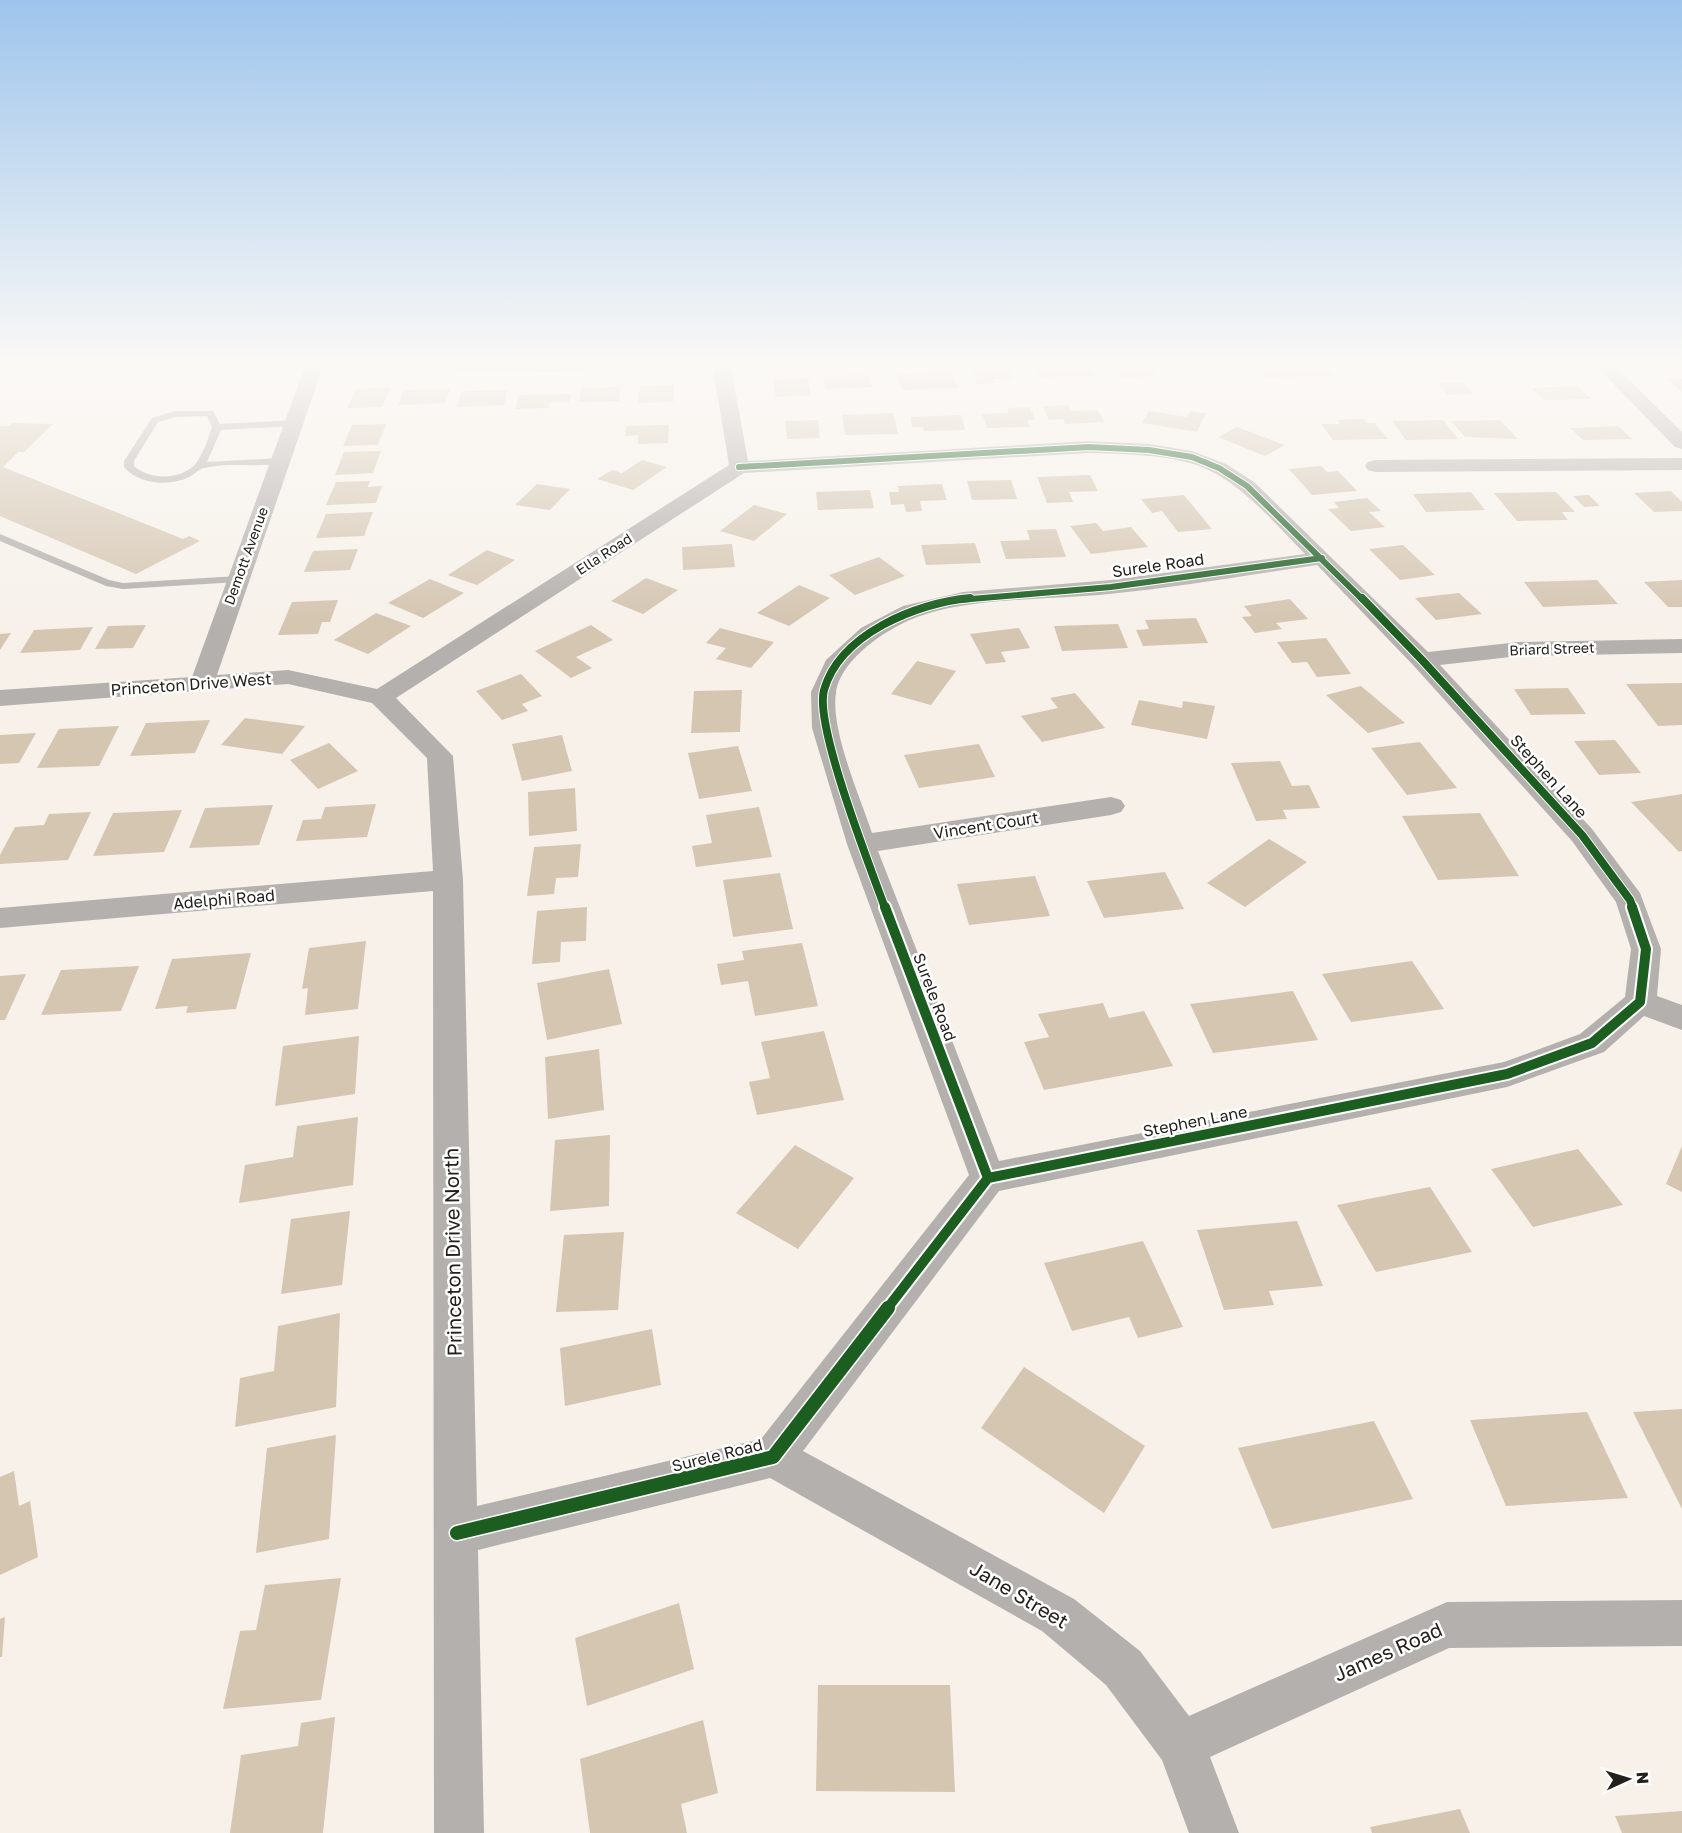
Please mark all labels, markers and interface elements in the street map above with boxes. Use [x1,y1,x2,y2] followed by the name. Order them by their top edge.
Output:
[220,505,271,607] street label: Demott Avenue
[573,529,635,578] street label: Ella Road
[1111,549,1205,581] street label: Surele Road
[1509,639,1595,658] street label: Briard Street
[110,668,272,700] street label: Princeton Drive West
[1506,730,1592,822] street label: Stephen Lane
[932,807,1040,843] street label: Vincent Court
[172,885,276,913] street label: Adelphi Road
[909,950,961,1044] street label: Surele Road
[1141,1101,1249,1141] street label: Stephen Lane
[438,1148,466,1357] street label: Princeton Drive North
[670,1434,764,1476] street label: Surele Road
[966,1555,1073,1633] street label: Jane Street
[1330,1616,1446,1686] street label: James Road
[1598,1749,1658,1809] north arrow
[1633,1771,1653,1785] text: N

